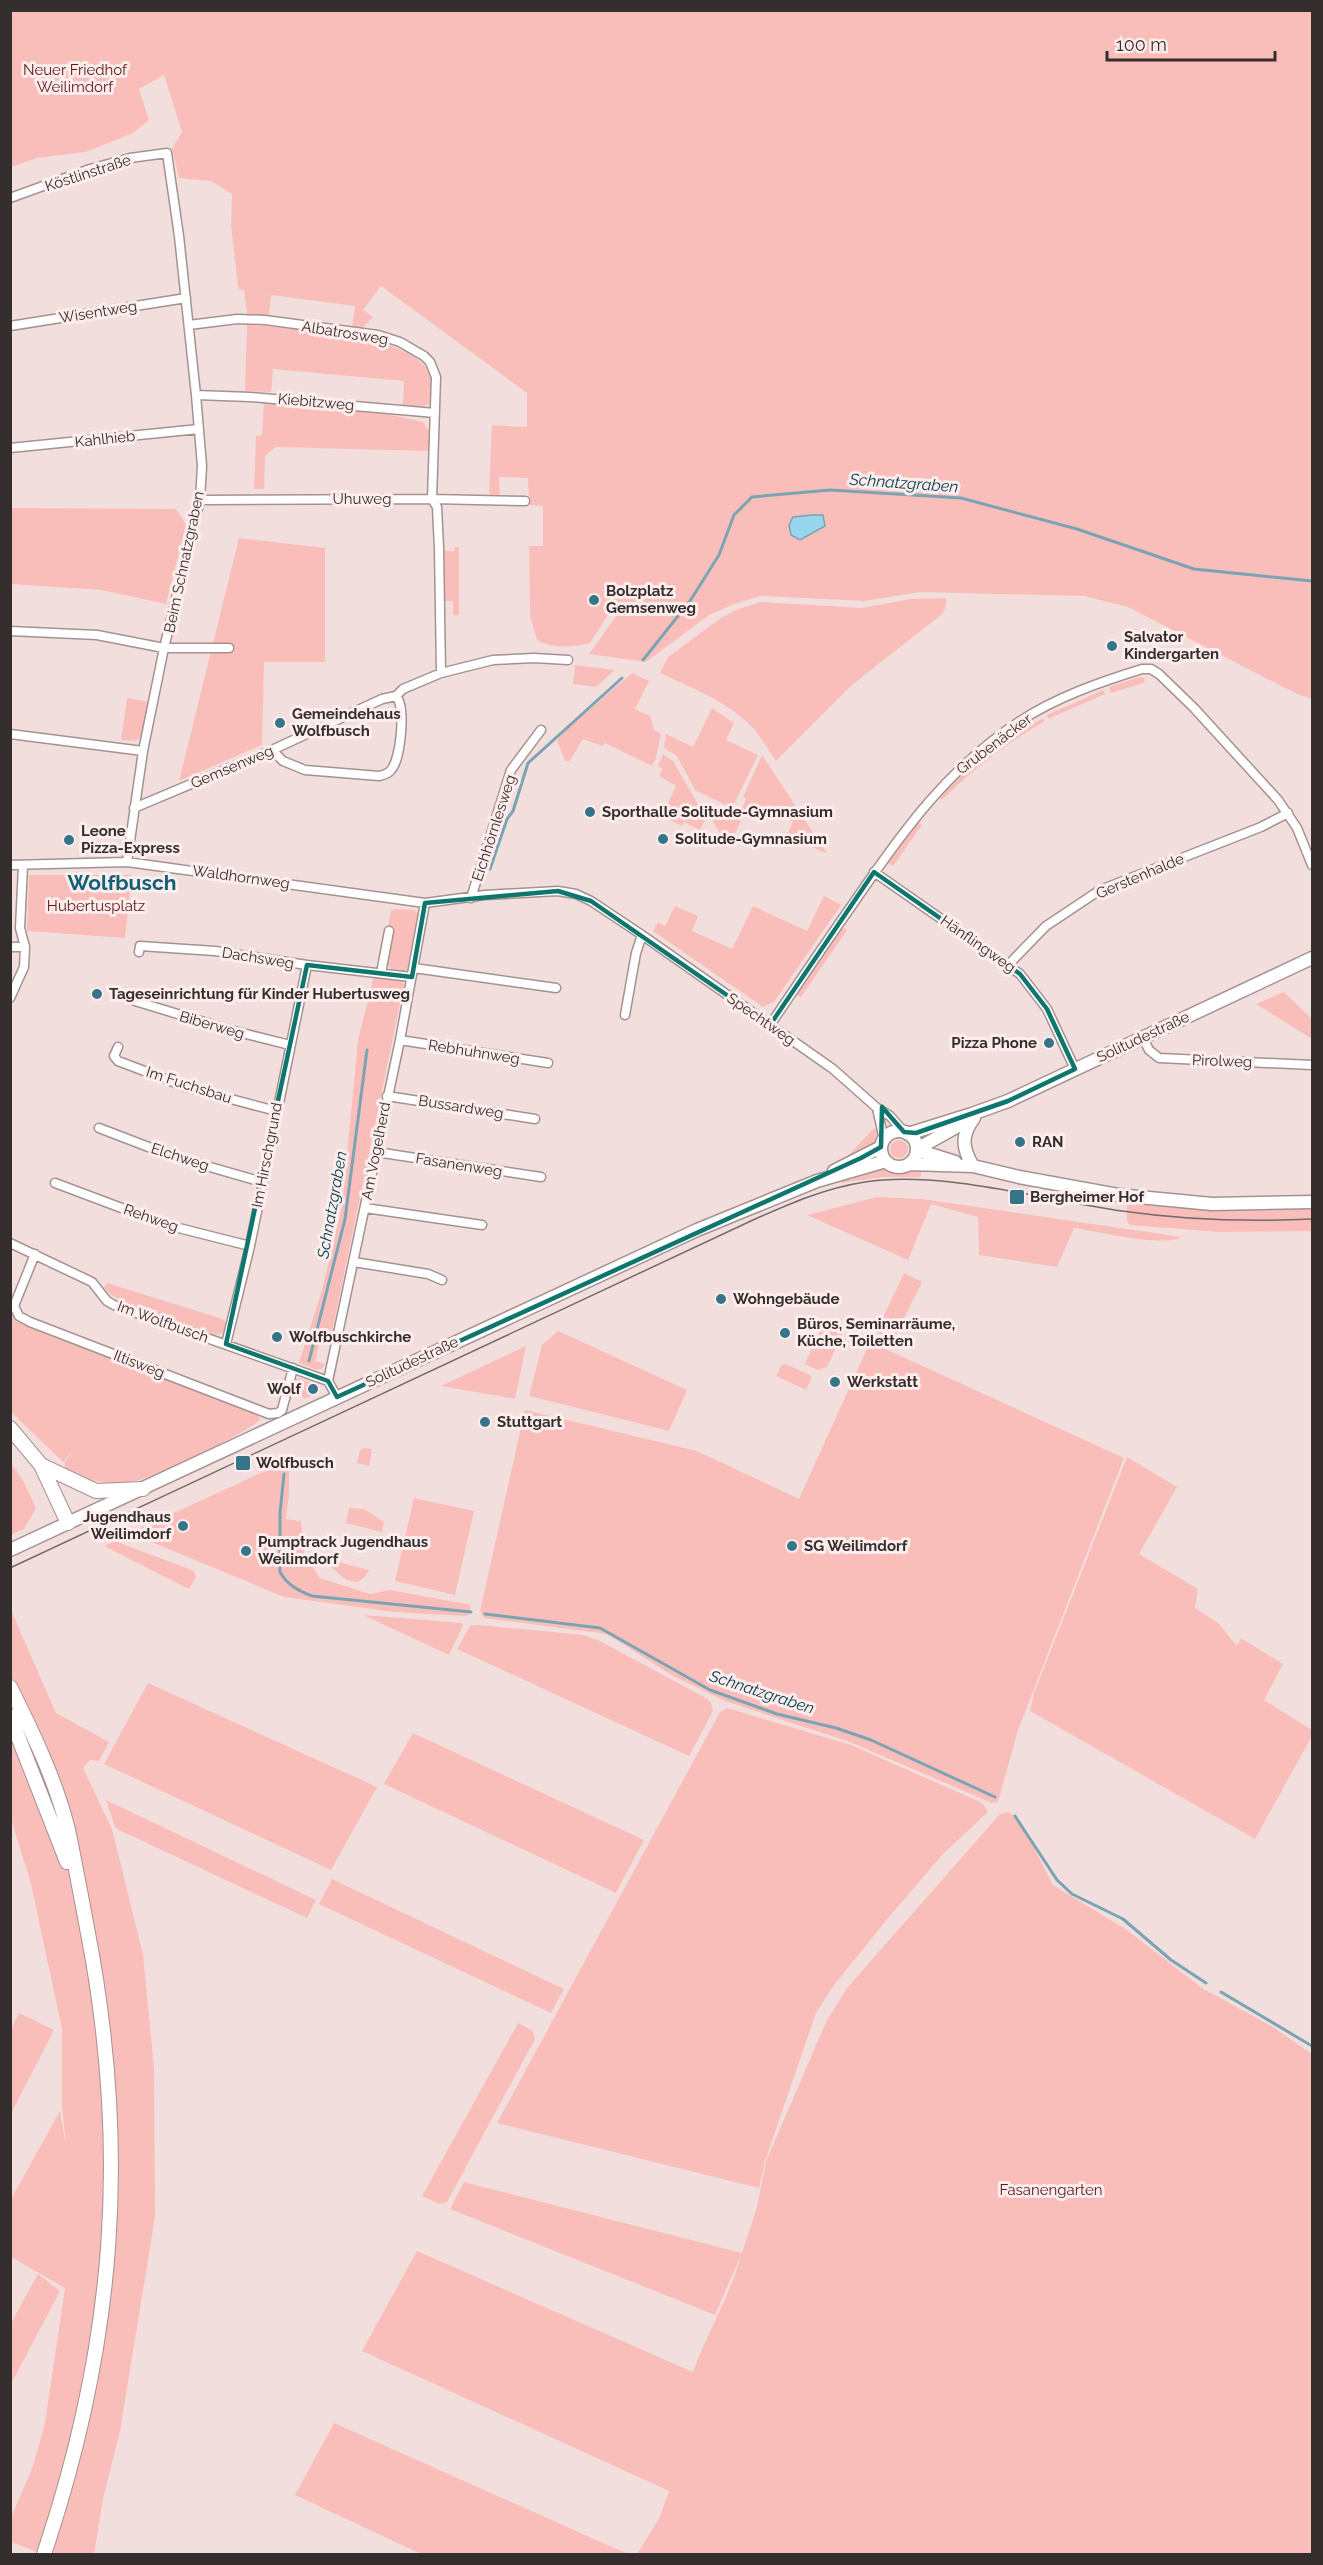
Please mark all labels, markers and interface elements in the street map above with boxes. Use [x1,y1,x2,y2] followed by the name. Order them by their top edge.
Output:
[1107,24,1275,62] scale bar
[1116,34,1167,55] text: 100 m
[23,61,128,96] park label: Neuer Friedhof Weilimdorf
[43,151,133,195] street label: Köstlinstraße
[58,297,138,327] street label: Wisentweg
[300,317,390,349] street label: Albatrosweg
[277,390,355,414] street label: Kiebitzweg
[74,427,136,451] street label: Kahlhieb
[848,470,959,496] water label: Schnatzgraben
[160,490,208,634] street label: Beim Schnatzgraben
[333,490,391,508] street label: Uhuweg
[606,582,696,617] place label: Bolzplatz Gemsenweg
[587,593,601,607] marker: Bolzplatz Gemsenweg
[1124,628,1219,663] place label: Salvator Kindergarten
[1105,639,1119,653] marker: Salvator Kindergarten
[292,705,401,740] place label: Gemeindehaus Wolfbusch
[953,709,1036,778] street label: Grubenäcker
[273,716,287,730] marker: Gemeindehaus Wolfbusch
[188,742,276,792] street label: Gemsenweg
[468,772,520,884] street label: Eichhörnlesweg
[602,803,833,821] place label: Sporthalle Solitude-Gymnasium
[583,805,597,819] marker: Sporthalle Solitude-Gymnasium
[81,822,180,857] place label: Leone Pizza-Express
[675,830,827,848] place label: Solitude-Gymnasium
[656,832,670,846] marker: Solitude-Gymnasium
[62,833,76,847] marker: Leone Pizza-Express
[1093,849,1187,903] street label: Gerstenhalde
[191,861,291,893] street label: Waldhornweg
[68,870,176,895] district label: Wolfbusch
[47,897,145,915] park label: Hubertusplatz
[937,911,1019,977] street label: Hänflingweg
[221,943,295,973] street label: Dachsweg
[109,985,410,1003] place label: Tageseinrichtung für Kinder Hubertusweg
[90,987,104,1001] marker: Tageseinrichtung für Kinder Hubertusweg
[723,989,799,1049] street label: Spechtweg
[178,1007,246,1043] street label: Biberweg
[1094,1008,1192,1066] street label: Solitudestraße
[951,1034,1037,1052] place label: Pizza Phone
[427,1036,521,1068] street label: Rebhuhnweg
[1042,1036,1056,1050] marker: Pizza Phone
[1192,1051,1252,1071] street label: Pirolweg
[144,1063,234,1107] street label: Im Fuchsbau
[417,1091,505,1123] street label: Bussardweg
[358,1100,394,1202] street label: Am Vogelherd
[248,1101,286,1209] street label: Im Hirschgrund
[1032,1133,1064,1151] place label: RAN
[1013,1135,1027,1149] marker: RAN
[149,1139,211,1175] street label: Elchweg
[414,1149,504,1181] street label: Fasanenweg
[313,1150,351,1261] water label: Schnatzgraben
[1008,1188,1026,1206] marker: Bergheimer Hof
[1030,1188,1144,1206] place label: Bergheimer Hof
[121,1200,181,1236] street label: Rehweg
[733,1290,840,1308] place label: Wohngebäude
[714,1292,728,1306] marker: Wohngebäude
[115,1297,211,1347] street label: Im Wolfbusch
[797,1315,955,1350] place label: Büros, Seminarräume, Küche, Toiletten
[778,1326,792,1340] marker: Büros, Seminarräume, Küche, Toiletten
[289,1328,411,1346] place label: Wolfbuschkirche
[270,1330,284,1344] marker: Wolfbuschkirche
[363,1333,461,1391] street label: Solitudestraße
[111,1346,167,1382] street label: Iltisweg
[847,1373,918,1391] place label: Werkstatt
[828,1375,842,1389] marker: Werkstatt
[267,1380,301,1398] place label: Wolf
[306,1382,320,1396] marker: Wolf
[497,1413,562,1431] place label: Stuttgart
[478,1415,492,1429] marker: Stuttgart
[234,1454,252,1472] marker: Wolfbusch
[256,1454,334,1472] place label: Wolfbusch
[83,1508,171,1543] place label: Jugendhaus Weilimdorf
[176,1519,190,1533] marker: Jugendhaus Weilimdorf
[258,1533,428,1568] place label: Pumptrack Jugendhaus Weilimdorf
[804,1537,908,1555] place label: SG Weilimdorf
[785,1539,799,1553] marker: SG Weilimdorf
[239,1544,253,1558] marker: Pumptrack Jugendhaus Weilimdorf
[706,1666,817,1718] water label: Schnatzgraben
[1000,2181,1102,2199] park label: Fasanengarten

